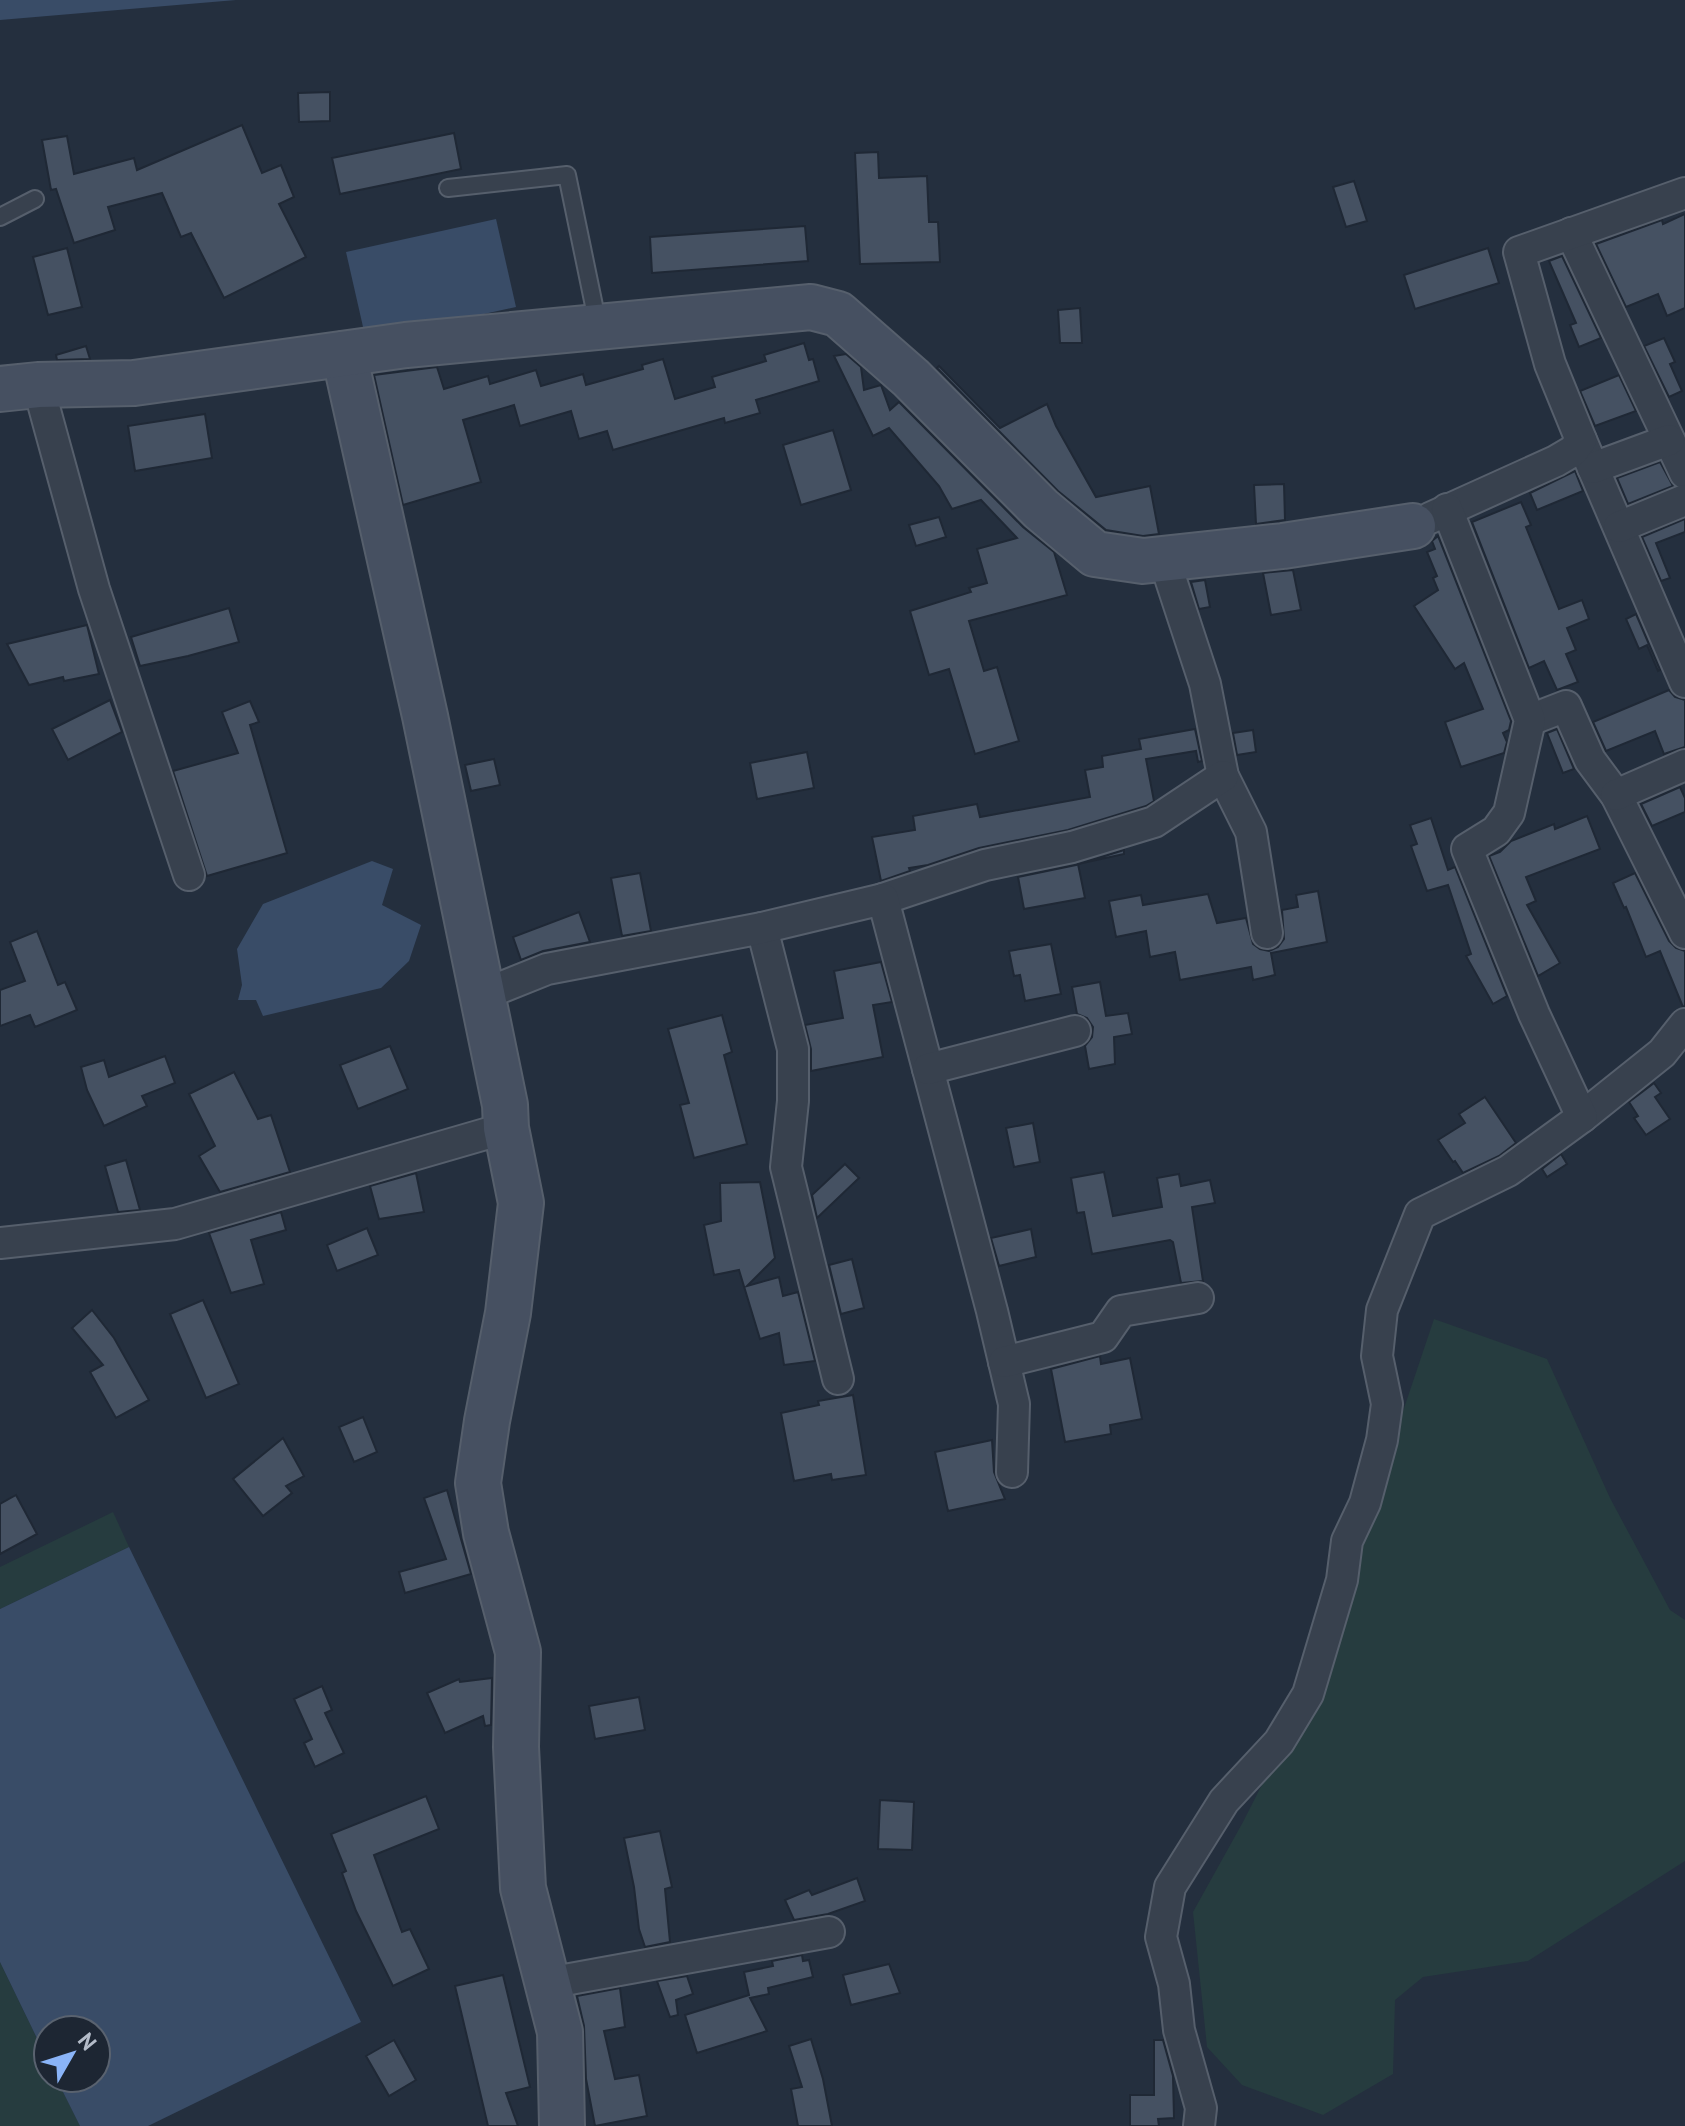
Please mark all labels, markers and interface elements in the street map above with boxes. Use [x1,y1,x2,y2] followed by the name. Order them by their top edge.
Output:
[32,2014,112,2094] north arrow
[72,2027,103,2056] text: N

